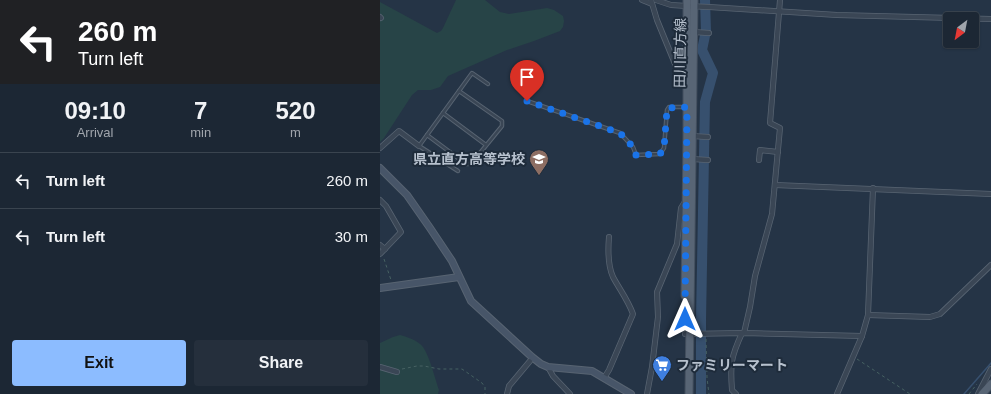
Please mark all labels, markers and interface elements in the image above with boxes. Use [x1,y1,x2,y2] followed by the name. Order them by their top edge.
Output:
[943,12,979,48] north arrow
[943,12,979,48] map controls
[12,16,64,68] icon: left
[78,16,157,47] text: 260 m
[671,18,689,88] street label: 田川直方線
[78,49,143,69] text: Turn left
[510,60,544,101] pin
[516,66,538,88] icon: arrive
[64,97,126,124] text: 09:10
[194,97,207,124] text: 7
[276,97,316,124] text: 520
[77,125,114,140] text: Arrival
[190,125,211,140] text: min
[290,125,301,140] text: m
[528,148,550,176] school or university icon: 県立直方高等学校
[413,151,525,167] place label: 県立直方高等学校
[12,170,34,192] icon: left
[46,172,105,189] text: Turn left
[326,172,368,189] text: 260 m
[12,226,34,248] icon: left
[46,228,105,245] text: Turn left
[335,228,368,245] text: 30 m
[664,298,706,340] position arrow
[12,340,186,386] button: Exit
[194,340,368,386] button: Share
[651,354,673,382] supermarket icon: ファミリーマート
[676,357,788,373] place label: ファミリーマート

